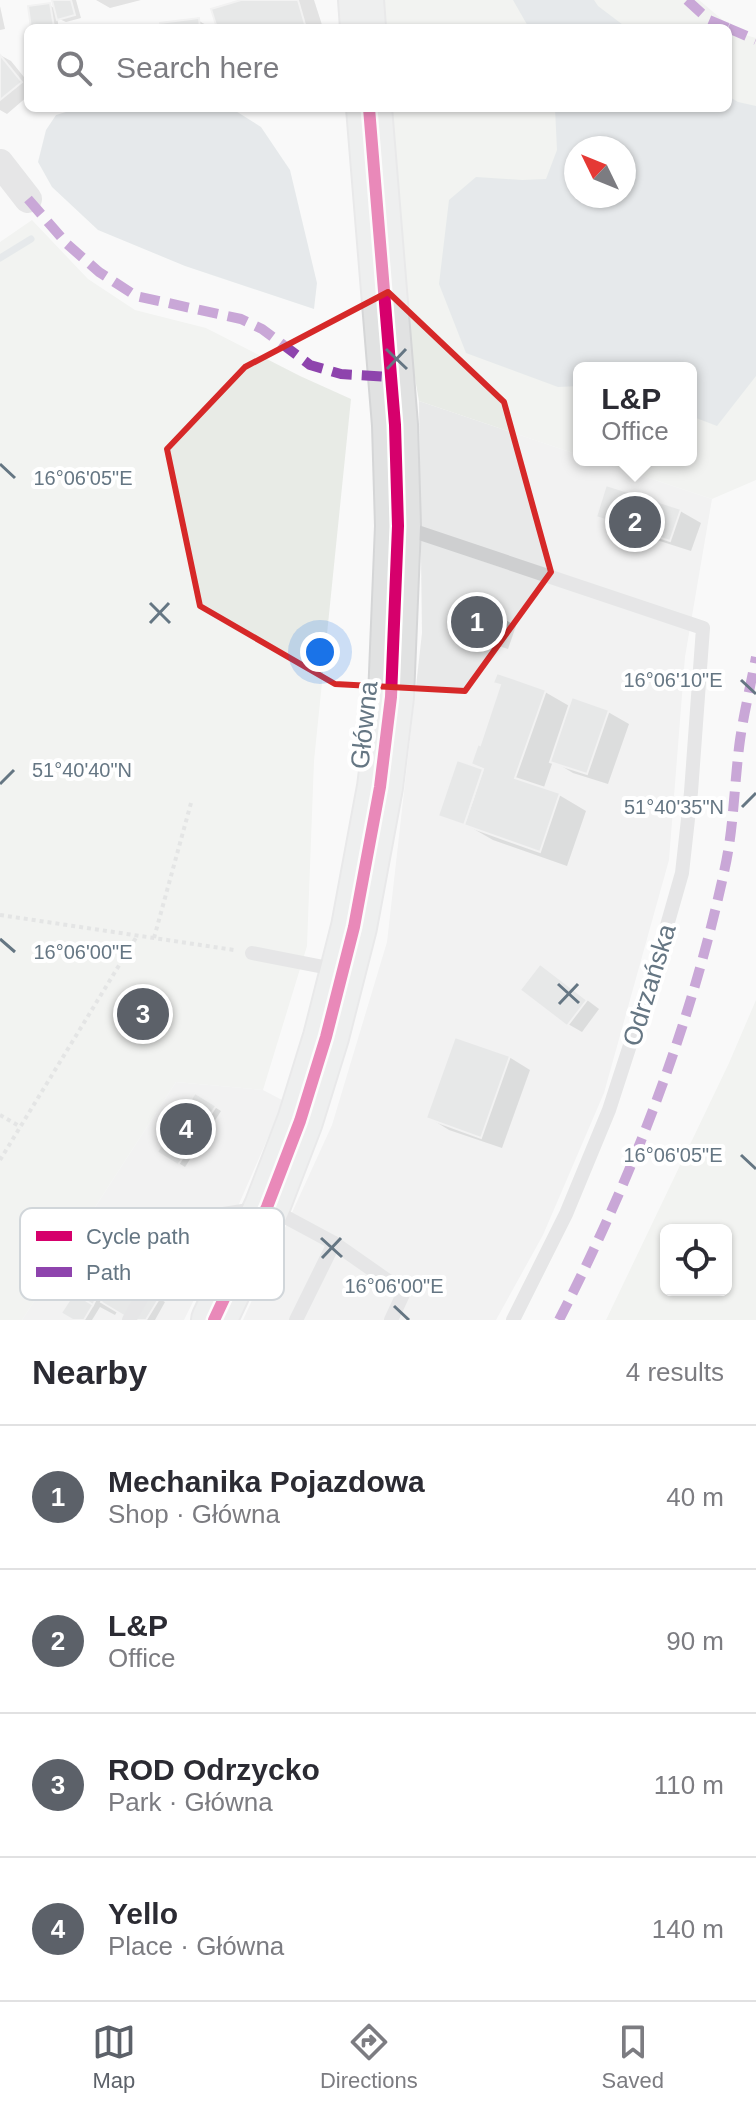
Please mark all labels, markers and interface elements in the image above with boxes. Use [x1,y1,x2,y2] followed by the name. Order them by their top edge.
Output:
[24,24,732,112] search box
[52,46,96,90] icon: search
[116,51,279,84] text: Search here
[564,136,636,208] north arrow
[573,362,697,466] popup
[601,382,661,415] text: L&P
[601,416,669,446] text: Office
[34,467,133,489] text: 16°06'05"E
[609,492,661,552] pin: 2
[451,592,503,652] pin: 1
[300,632,340,672] your location
[624,669,723,691] text: 16°06'10"E
[344,679,384,770] street label: Główna
[32,759,132,781] text: 51°40'40"N
[624,796,724,818] text: 51°40'35"N
[616,920,682,1050] street label: Odrzańska
[34,941,133,963] text: 16°06'00"E
[117,984,169,1044] pin: 3
[160,1099,212,1159] pin: 4
[624,1144,723,1166] text: 16°06'05"E
[20,1208,284,1300] legend
[86,1224,190,1249] text: Cycle path
[660,1224,732,1296] map controls
[660,1224,732,1296] button: locate
[86,1260,131,1285] text: Path
[345,1275,444,1297] text: 16°06'00"E
[32,1353,147,1391] text: Nearby
[626,1357,724,1387] text: 4 results
[108,1465,425,1498] text: Mechanika Pojazdowa
[51,1482,65,1512] text: 1
[666,1482,724,1512] text: 40 m
[108,1499,280,1529] text: Shop · Główna
[108,1609,168,1642] text: L&P
[51,1626,65,1656] text: 2
[666,1626,724,1656] text: 90 m
[108,1643,175,1673] text: Office
[108,1753,320,1786] text: ROD Odrzycko
[51,1770,65,1800] text: 3
[654,1770,724,1800] text: 110 m
[108,1787,273,1817] text: Park · Główna
[108,1897,178,1930] text: Yello
[51,1914,65,1944] text: 4
[652,1914,724,1944] text: 140 m
[108,1931,284,1961] text: Place · Główna
[92,2020,136,2094] tab: Map
[320,2020,418,2094] tab: Directions
[602,2020,664,2094] tab: Saved

